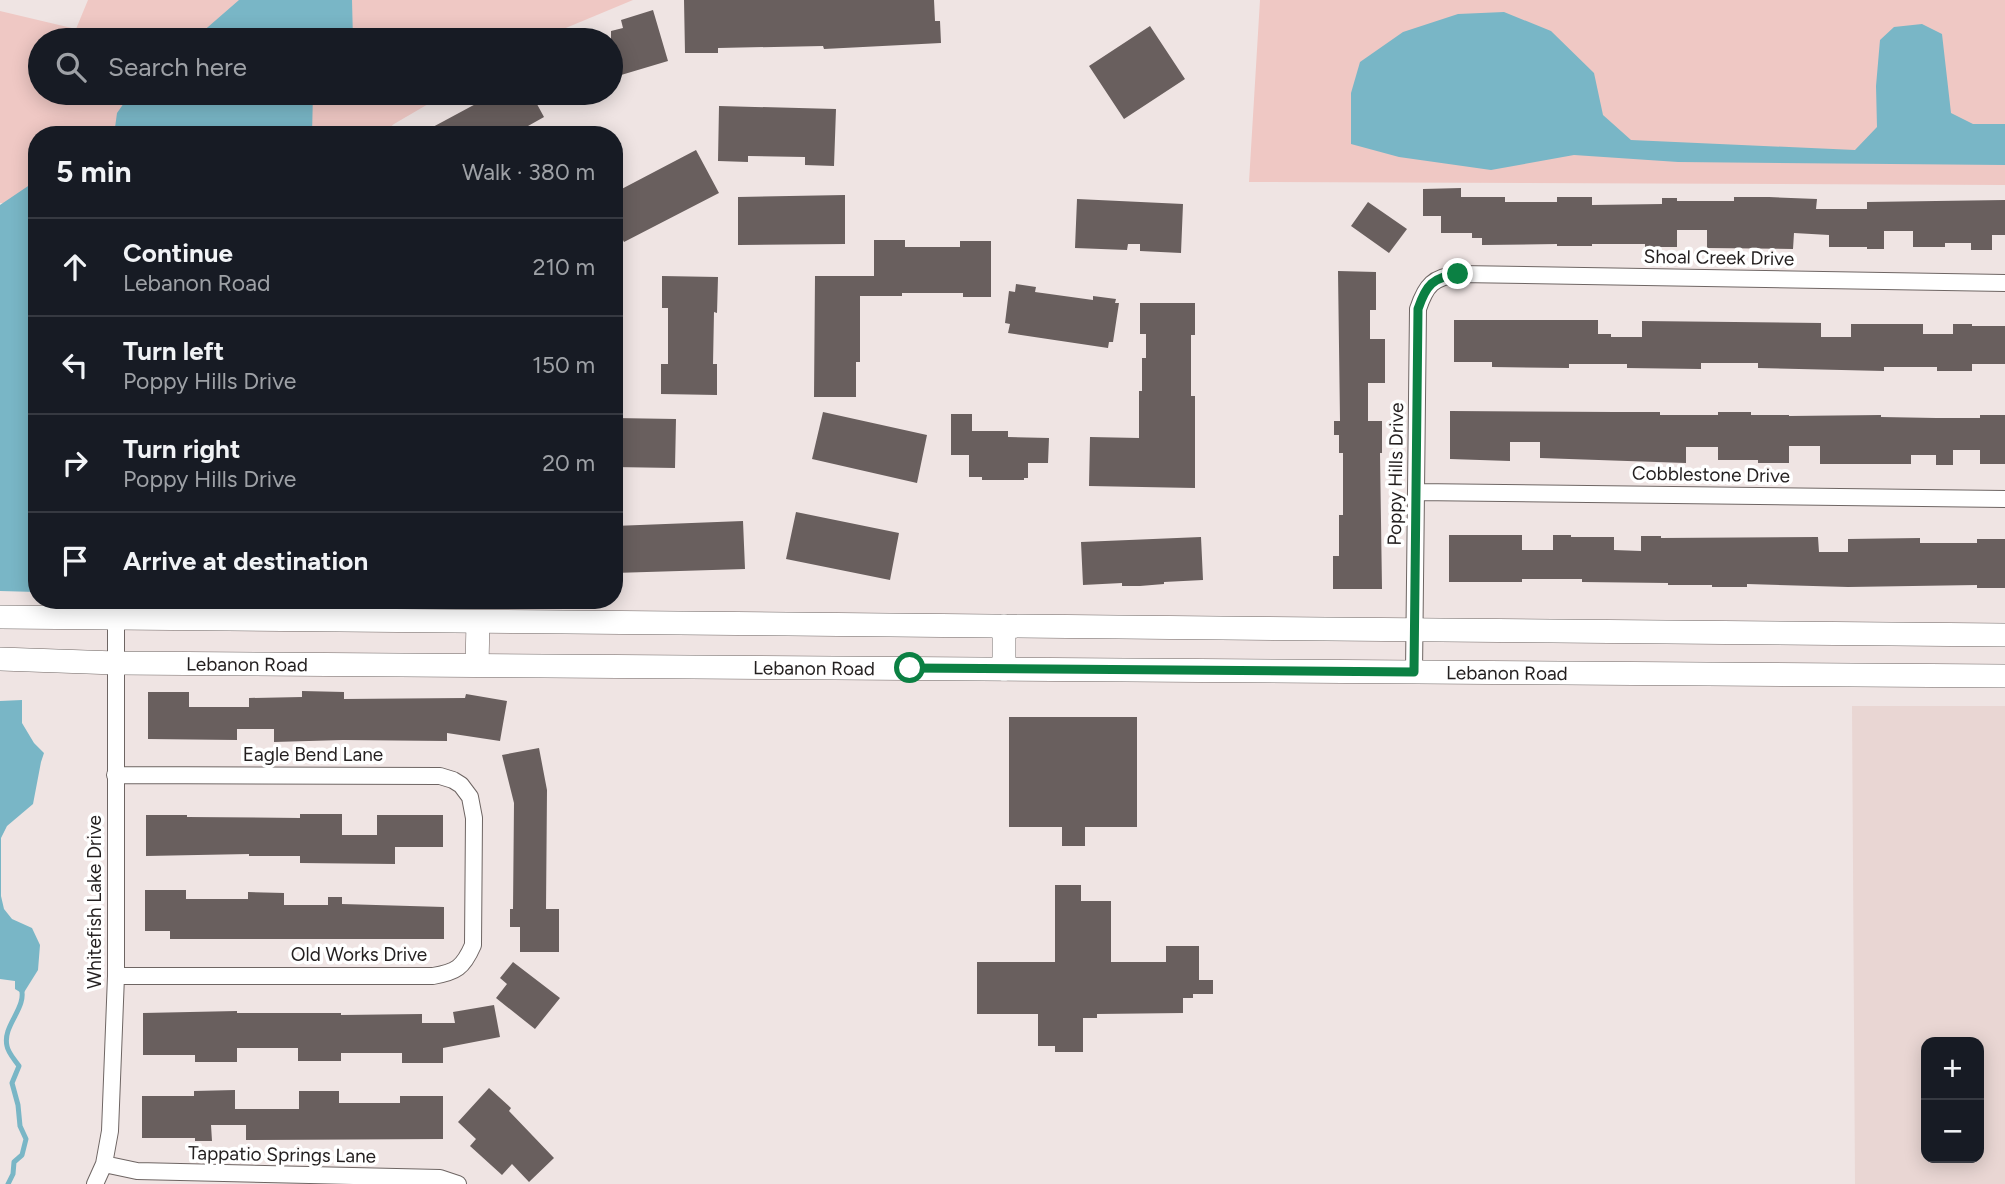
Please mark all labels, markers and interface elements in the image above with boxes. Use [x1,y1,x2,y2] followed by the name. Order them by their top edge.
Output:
[28,28,623,105] search box
[52,48,90,86] icon: search
[108,51,247,83] text: Search here
[56,153,132,190] text: 5 min
[462,158,595,186] text: Walk · 380 m
[123,237,233,269] text: Continue
[1644,245,1794,270] street label: Shoal Creek Drive
[56,248,94,286] icon: ahead
[533,253,595,281] text: 210 m
[1442,258,1473,289] route end
[123,269,270,297] text: Lebanon Road
[123,335,224,367] text: Turn left
[56,346,94,384] icon: left
[532,351,595,379] text: 150 m
[123,367,296,395] text: Poppy Hills Drive
[1383,402,1408,546] street label: Poppy Hills Drive
[123,433,240,465] text: Turn right
[56,444,94,482] icon: right
[542,449,595,477] text: 20 m
[1632,462,1790,487] street label: Cobblestone Drive
[123,465,296,493] text: Poppy Hills Drive
[56,542,94,580] icon: arrive
[123,545,368,577] text: Arrive at destination
[186,652,308,676] street label: Lebanon Road
[894,652,925,683] route start
[753,656,875,680] street label: Lebanon Road
[1446,661,1568,685] street label: Lebanon Road
[243,743,383,766] street label: Eagle Bend Lane
[83,815,106,989] street label: Whitefish Lake Drive
[291,943,427,966] street label: Old Works Drive
[1921,1037,1984,1163] map controls
[1921,1037,1984,1100] button: +
[1921,1100,1984,1163] button: −
[188,1141,376,1168] street label: Tappatio Springs Lane

